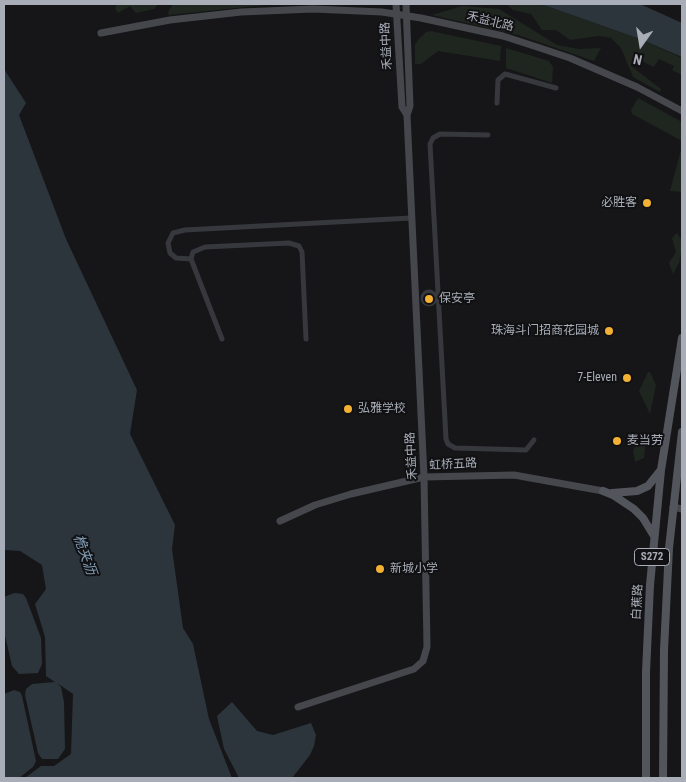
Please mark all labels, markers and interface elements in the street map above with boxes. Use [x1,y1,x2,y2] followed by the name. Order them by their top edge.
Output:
[465,9,515,35] street label: 禾益北路
[616,20,666,70] north arrow
[379,22,395,70] street label: 禾益中路
[632,51,644,68] text: N
[601,196,637,210] place label: 必胜客
[641,197,653,209] marker: 必胜客
[439,292,475,306] place label: 保安亭
[423,293,435,305] marker: 保安亭
[491,324,599,338] place label: 珠海斗门招商花园城
[603,325,615,337] marker: 珠海斗门招商花园城
[577,371,617,385] place label: 7-Eleven
[621,372,633,384] marker: 7-Eleven
[358,402,406,416] place label: 弘雅学校
[342,403,354,415] marker: 弘雅学校
[404,432,420,480] street label: 禾益中路
[627,434,663,448] place label: 麦当劳
[611,435,623,447] marker: 麦当劳
[429,457,477,473] street label: 虹桥五路
[69,532,99,578] water label: 桅夹沥
[634,548,670,566] road number: S272
[390,562,438,576] place label: 新城小学
[374,563,386,575] marker: 新城小学
[630,584,646,620] street label: 白蕉路

